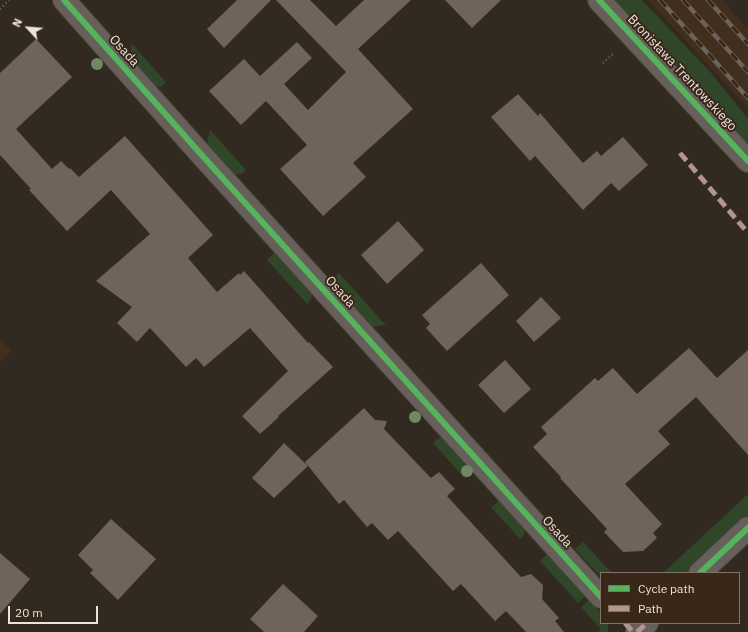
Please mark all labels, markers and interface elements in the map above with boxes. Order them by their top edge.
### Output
north arrow [8,8,48,48]
street label: Bronisława Trentowskiego [624,12,740,134]
text: N [9,16,25,29]
street label: Osada [106,32,142,70]
street label: Osada [322,273,358,311]
street label: Osada [539,513,575,551]
legend [600,572,740,624]
text: Cycle path [638,581,695,596]
scale bar [10,598,100,624]
text: Path [638,601,663,616]
text: 20 m [15,605,43,620]

